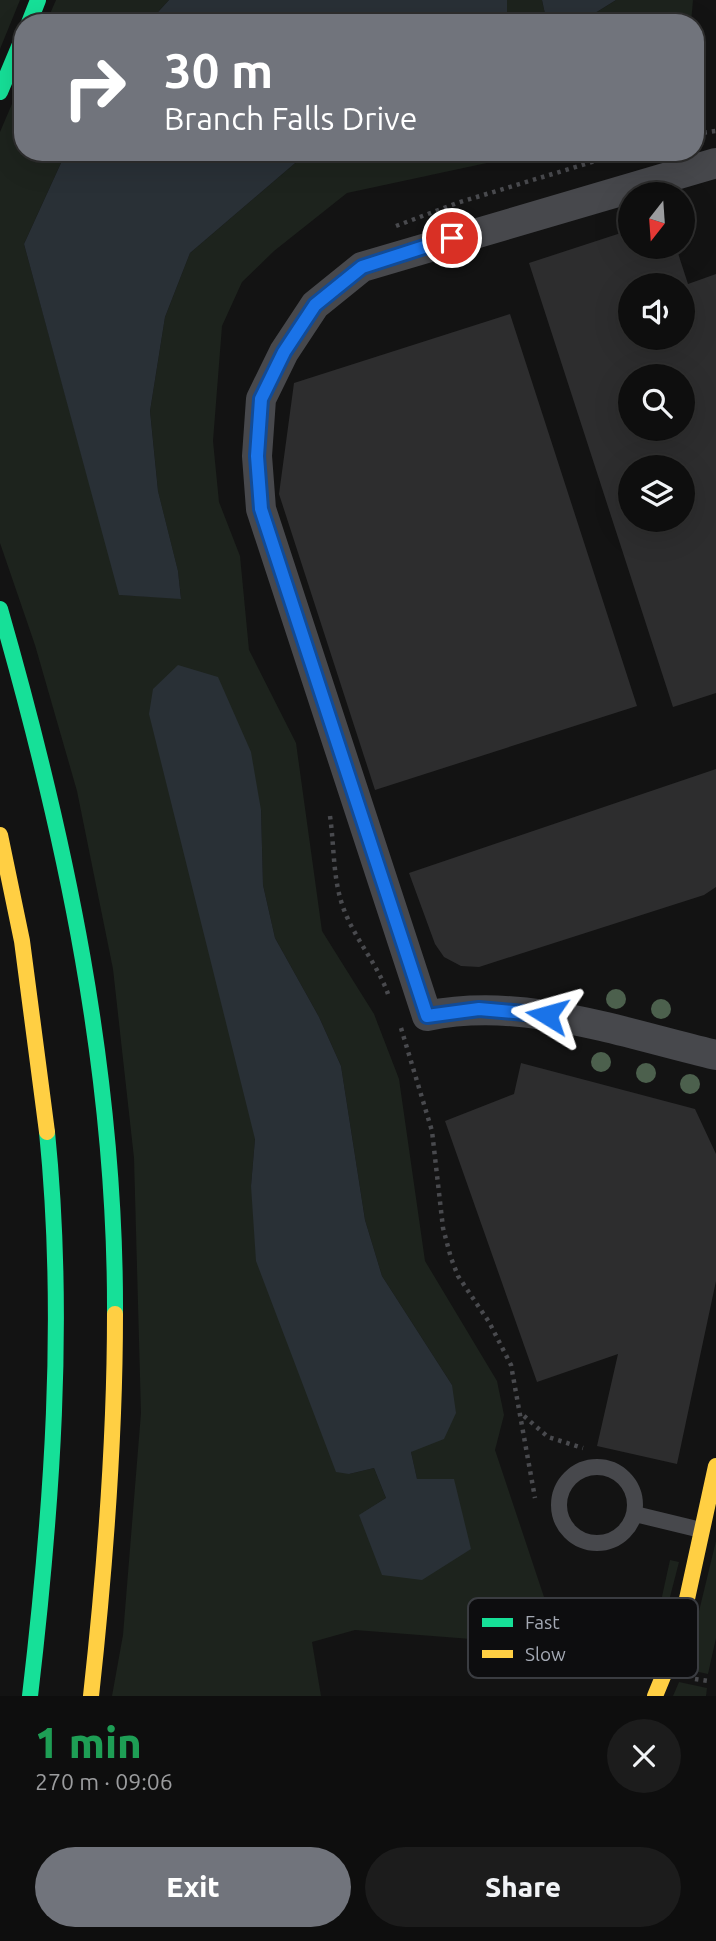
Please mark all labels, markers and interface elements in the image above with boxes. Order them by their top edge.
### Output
icon: right [49,42,140,133]
text: 30 m [164,42,273,97]
text: Branch Falls Drive [164,100,417,136]
north arrow [618,182,695,259]
map controls [618,182,695,532]
pin [422,208,482,268]
icon: arrive [433,219,471,257]
button: sound [618,273,695,350]
button: search [618,364,695,441]
button: layers [618,455,695,532]
position arrow [510,978,584,1052]
legend [468,1598,698,1678]
text: Fast [525,1611,560,1633]
text: Slow [525,1643,566,1665]
text: 1 min [35,1719,142,1766]
button: close [607,1719,681,1793]
text: 270 m · 09:06 [35,1769,173,1794]
button: Exit [35,1847,351,1927]
button: Share [365,1847,681,1927]

